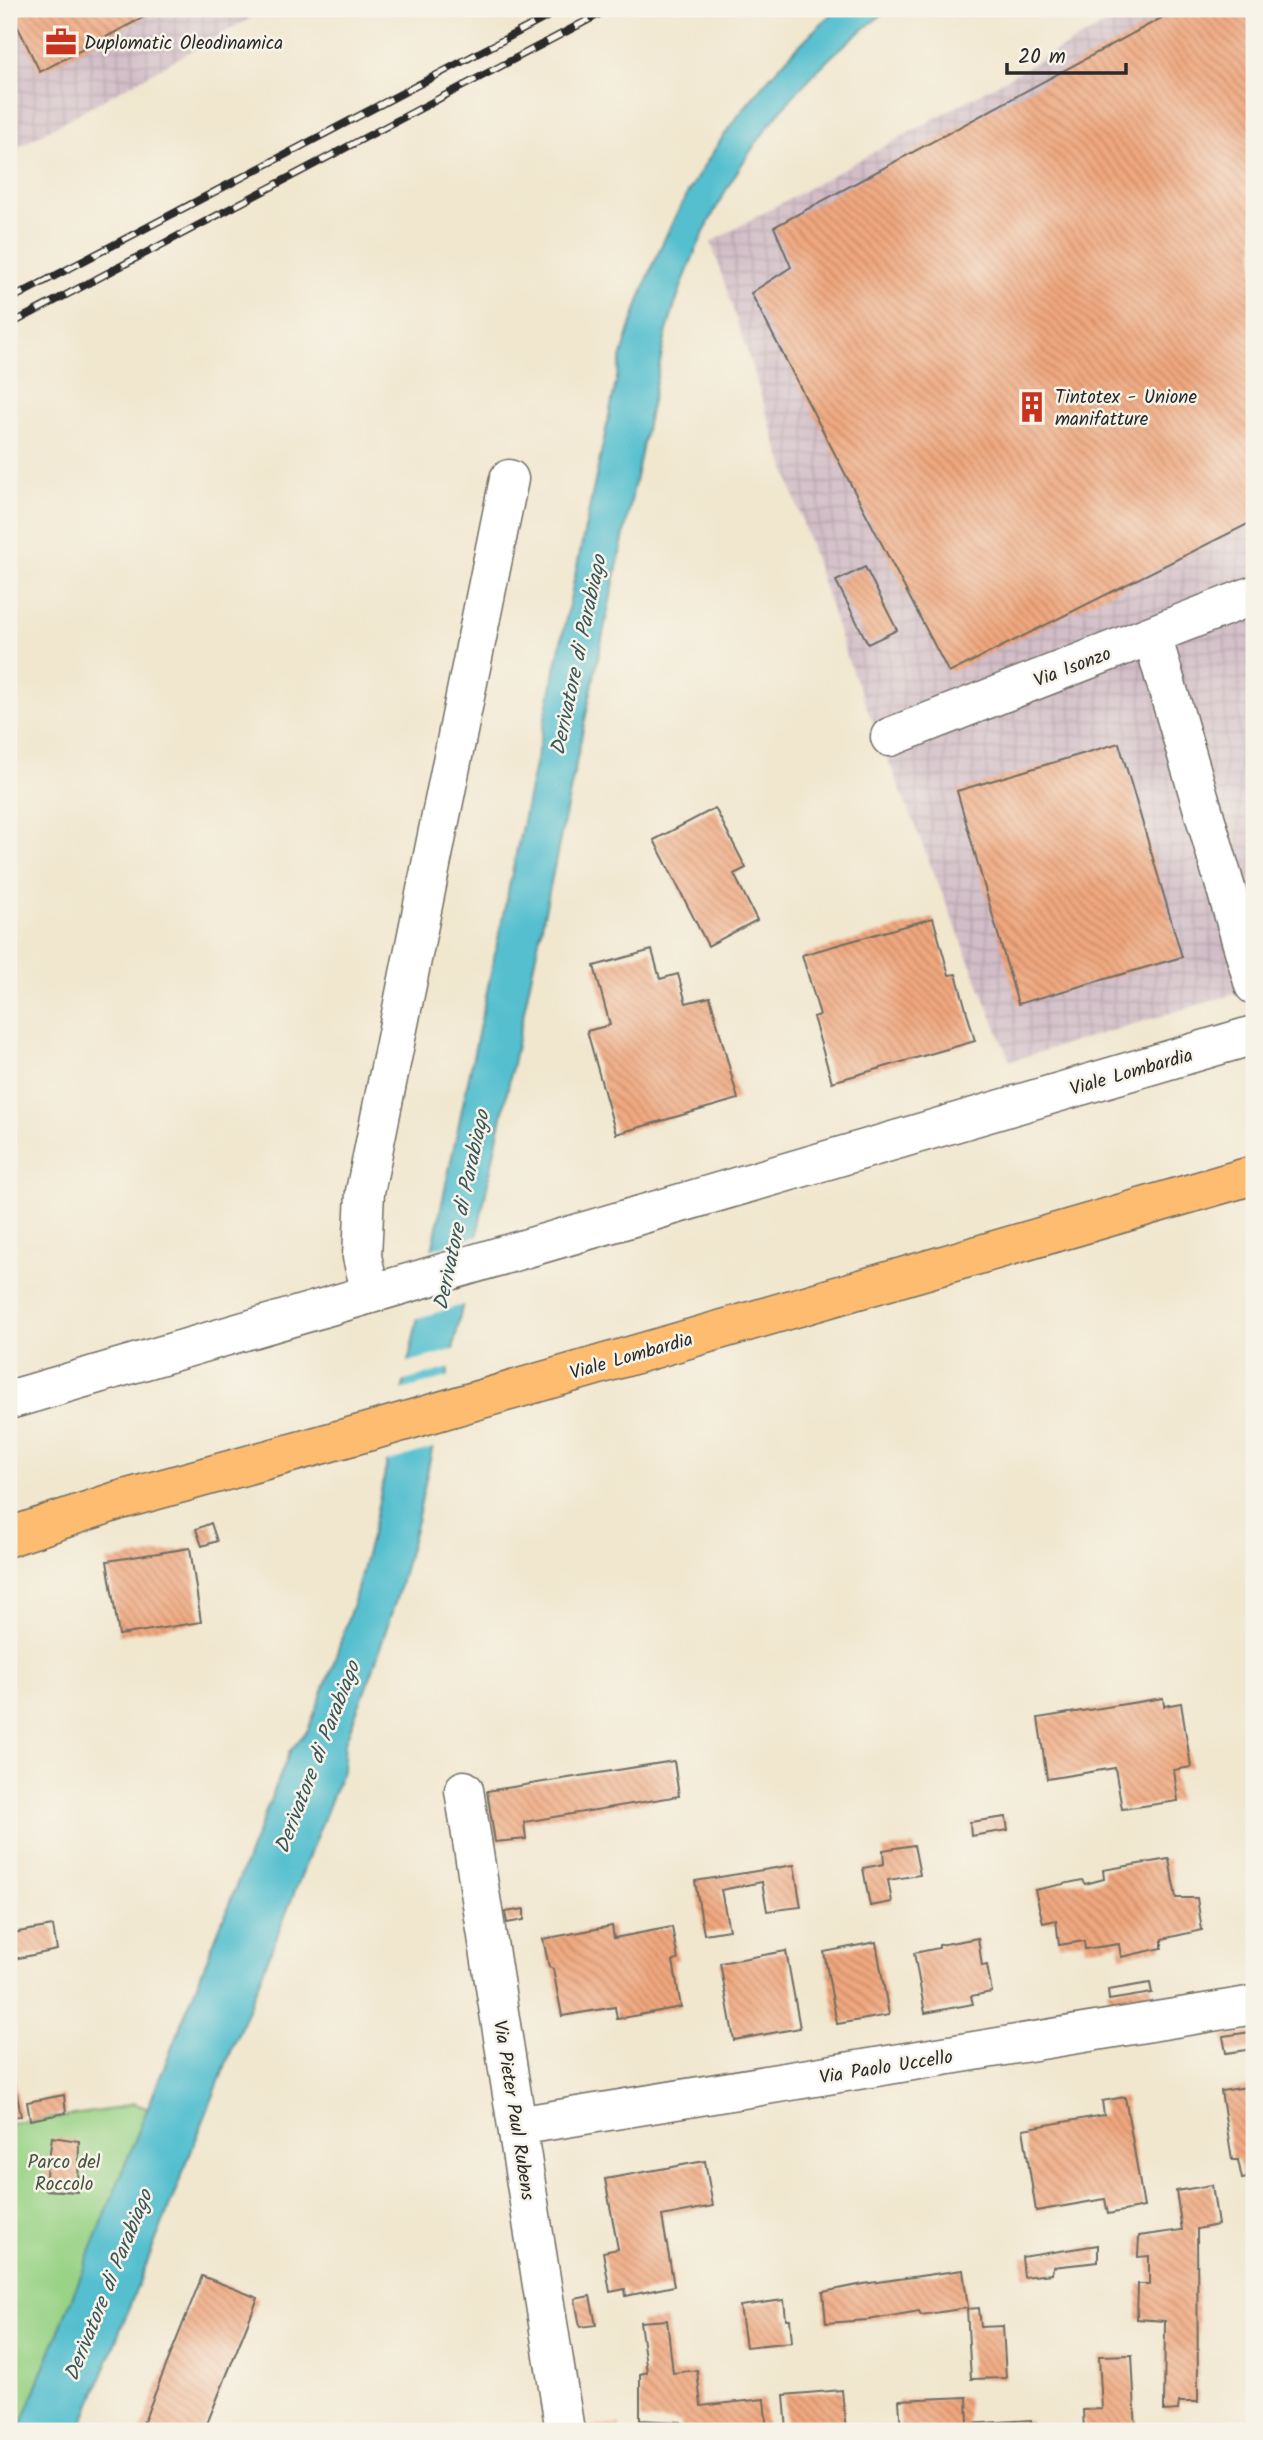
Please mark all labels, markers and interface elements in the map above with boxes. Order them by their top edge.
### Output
office icon: Duplomatic Oleodinamica [44,25,78,59]
place label: Duplomatic Oleodinamica [84,29,283,59]
scale bar [1007,32,1126,76]
text: 20 m [1018,41,1066,74]
place label: Tintotex - Unione manifatture [1055,383,1197,435]
building icon: Tintotex - Unione manifatture [1015,390,1049,424]
water label: Derivatore di Parabiago [542,551,617,758]
street label: Via Isonzo [1030,639,1116,696]
street label: Viale Lombardia [1067,1041,1197,1105]
water label: Derivatore di Parabiago [425,1106,500,1313]
street label: Viale Lombardia [567,1325,697,1389]
water label: Derivatore di Parabiago [267,1655,371,1858]
street label: Via Pieter Paul Rubens [484,2018,542,2203]
street label: Via Paolo Uccello [817,2043,955,2093]
park label: Parco del Roccolo [28,2148,101,2200]
water label: Derivatore di Parabiago [56,2184,163,2386]

